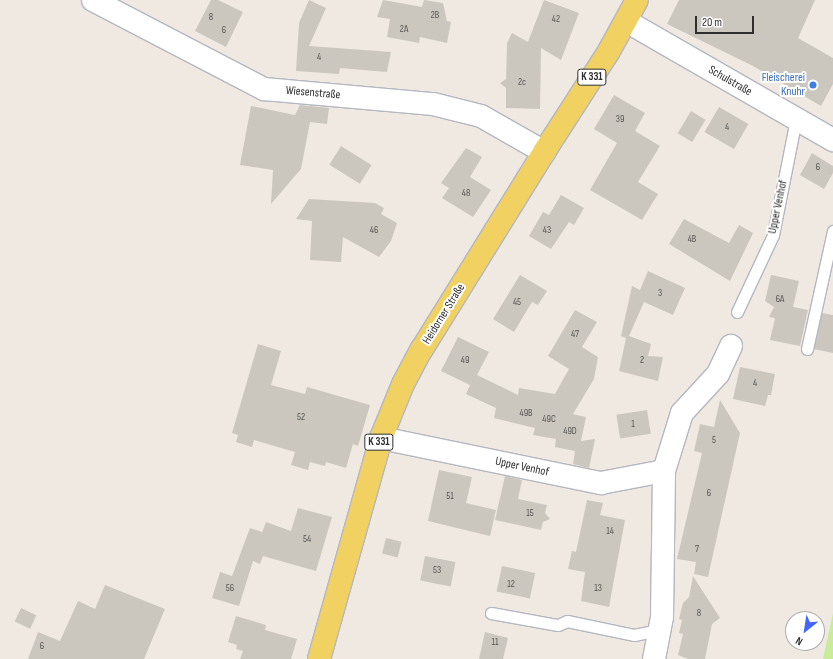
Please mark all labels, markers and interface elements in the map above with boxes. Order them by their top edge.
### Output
scale bar [697,8,756,34]
house number: 2B [431,10,439,22]
house number: 8 [209,12,213,24]
house number: 42 [552,14,560,26]
text: 20 m [702,15,722,30]
house number: 2A [400,24,408,36]
house number: 6 [222,25,226,37]
house number: 4 [317,52,321,64]
street label: Schulstraße [706,63,754,99]
road number: K 331 [577,68,607,86]
place label: Fleischerei Knuhr [762,71,805,99]
house number: 2c [518,77,526,89]
marker: Fleischerei Knuhr [808,80,818,90]
street label: Wiesenstraße [285,83,341,103]
house number: 39 [616,114,624,126]
house number: 4 [725,122,729,134]
house number: 6 [816,162,820,174]
street label: Upper Venhof [765,179,791,235]
house number: 48 [462,188,470,200]
house number: 46 [370,225,378,237]
house number: 43 [543,225,551,237]
house number: 4B [688,234,696,246]
street label: Heidorner Straße [420,281,468,347]
house number: 3 [658,288,662,300]
house number: 6A [776,294,784,306]
house number: 45 [513,297,521,309]
house number: 47 [571,329,579,341]
house number: 49 [461,355,469,367]
house number: 2 [640,355,644,367]
house number: 4 [753,378,757,390]
house number: 49B [519,408,533,420]
house number: 52 [297,412,305,424]
house number: 49C [542,414,556,426]
house number: 1 [631,419,635,431]
house number: 49D [563,426,577,438]
road number: K 331 [364,433,394,451]
house number: 5 [712,435,716,447]
street label: Upper Venhof [494,454,550,480]
house number: 6 [707,488,711,500]
house number: 51 [446,491,454,503]
house number: 15 [526,508,534,520]
house number: 14 [606,526,614,538]
house number: 54 [303,534,311,546]
house number: 7 [695,544,699,556]
house number: 53 [433,565,441,577]
house number: 12 [507,579,515,591]
house number: 56 [226,583,234,595]
house number: 13 [594,583,602,595]
house number: 8 [697,608,701,620]
north arrow [785,611,825,651]
text: N [793,634,805,648]
house number: 11 [492,637,498,649]
house number: 6 [40,641,44,653]

